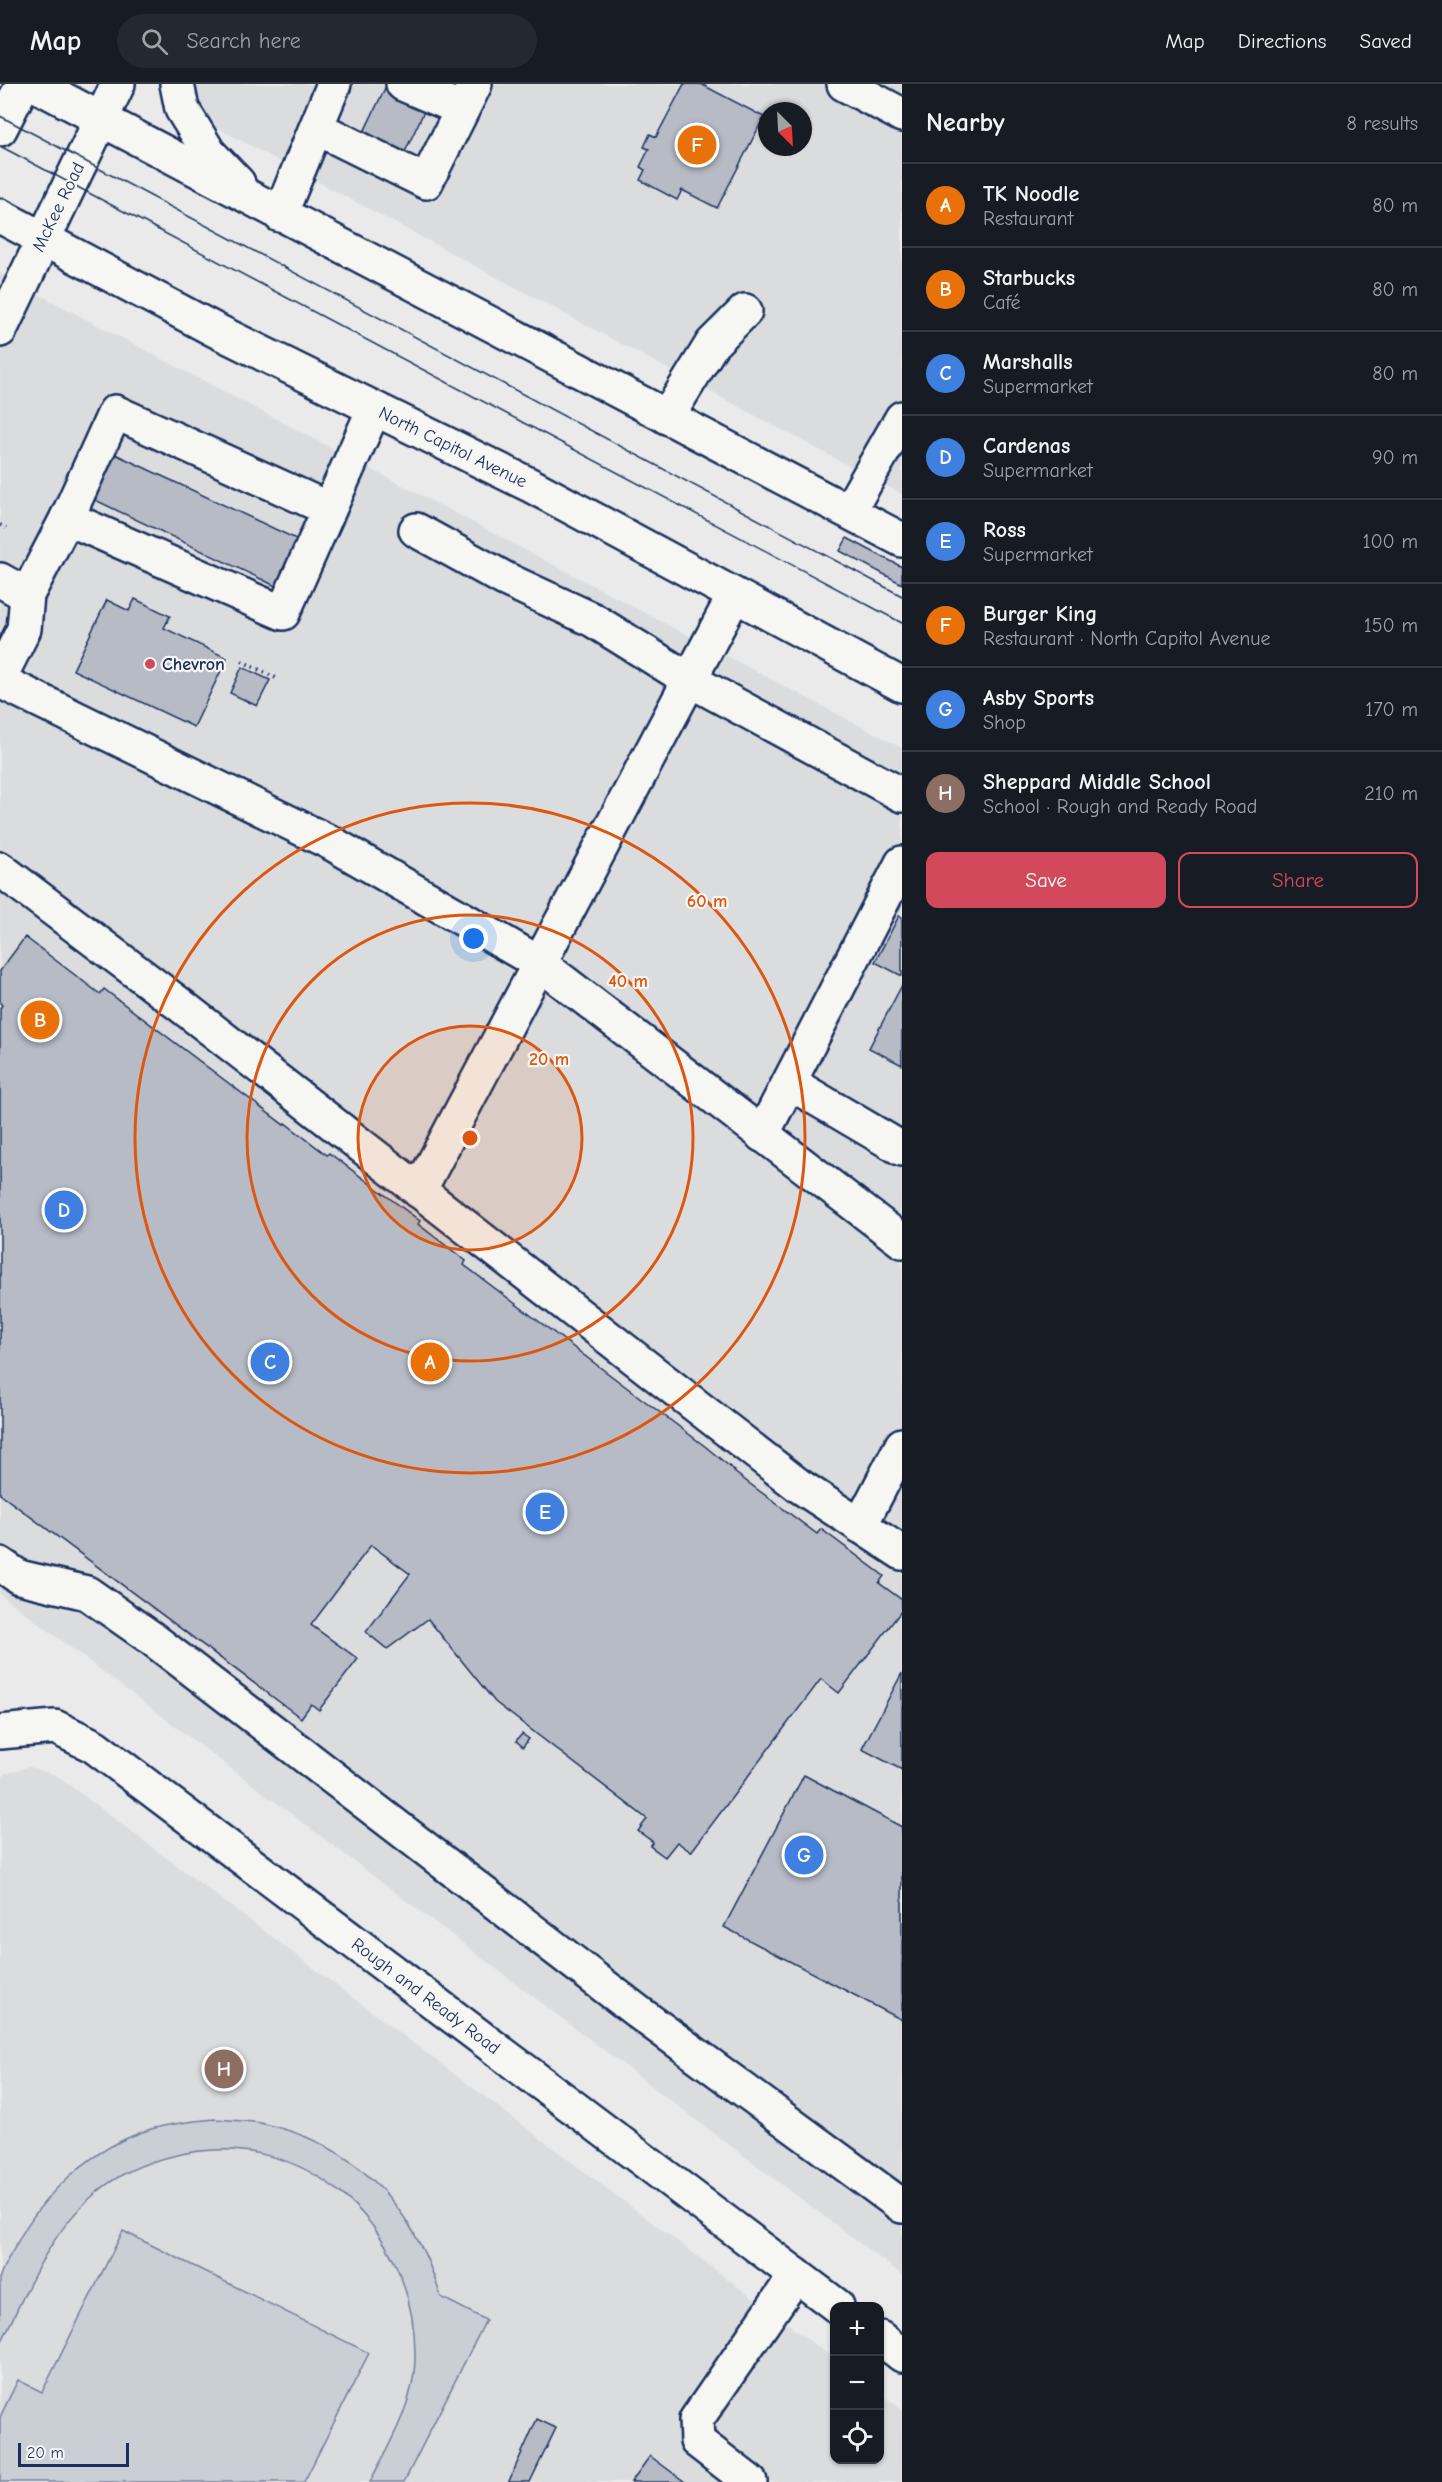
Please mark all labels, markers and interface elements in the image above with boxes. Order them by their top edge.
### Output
search box [117,14,537,68]
text: Map [30,25,81,57]
icon: search [138,25,171,58]
text: Search here [186,28,301,54]
text: Map [1165,29,1205,53]
text: Directions [1238,29,1327,53]
text: Saved [1360,29,1412,53]
north arrow [758,102,812,156]
text: Nearby [926,108,1005,138]
text: 8 results [1346,112,1418,135]
pin: F [678,122,716,168]
street label: McKee Road [28,159,89,255]
text: TK Noodle [983,181,1079,207]
text: A [940,194,951,217]
text: 80 m [1372,194,1418,217]
text: Restaurant [983,207,1073,230]
text: Starbucks [983,265,1075,291]
text: B [939,278,952,301]
text: 80 m [1372,278,1418,301]
text: Café [983,291,1021,314]
text: Marshalls [983,349,1073,375]
text: C [939,362,952,385]
text: 80 m [1372,362,1418,385]
text: Supermarket [983,375,1093,398]
street label: North Capitol Avenue [375,402,530,492]
text: Cardenas [983,433,1070,459]
text: D [939,446,952,469]
text: 90 m [1372,446,1418,469]
text: Supermarket [983,459,1093,482]
text: Ross [983,517,1026,543]
text: E [940,530,951,553]
text: 100 m [1363,530,1418,553]
text: Supermarket [983,543,1093,566]
text: Burger King [983,601,1097,627]
text: F [940,614,951,637]
text: 150 m [1364,614,1418,637]
text: Restaurant · North Capitol Avenue [983,627,1270,650]
place label: Chevron [162,654,225,675]
marker: Chevron [143,657,157,671]
text: Asby Sports [983,685,1094,711]
text: G [938,698,953,721]
text: 170 m [1365,698,1418,721]
text: Shop [983,711,1026,734]
text: Sheppard Middle School [983,769,1211,795]
text: H [938,782,953,805]
text: 210 m [1364,782,1418,805]
text: School · Rough and Ready Road [983,795,1257,818]
button: Save [926,852,1166,908]
button: Share [1178,852,1418,908]
text: 60 m [687,891,727,912]
your location [459,924,488,953]
text: 40 m [608,971,648,992]
pin: B [20,998,60,1042]
text: 20 m [529,1049,569,1070]
centre of rings [460,1128,480,1148]
pin: D [44,1188,84,1232]
pin: C [250,1340,290,1384]
pin: A [410,1340,450,1384]
pin: E [526,1490,564,1534]
pin: G [784,1832,824,1878]
street label: Rough and Ready Road [347,1934,504,2059]
pin: H [204,2046,244,2092]
map controls [830,2302,884,2464]
button: + [830,2302,884,2356]
button: − [830,2356,884,2410]
button: locate [830,2410,884,2464]
scale bar [18,2440,129,2468]
text: 20 m [27,2444,64,2462]

